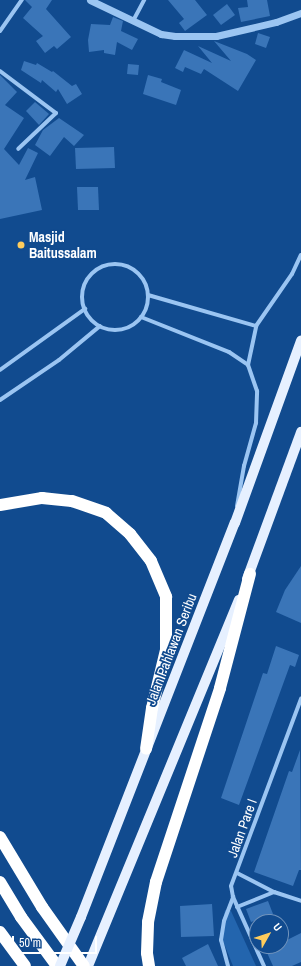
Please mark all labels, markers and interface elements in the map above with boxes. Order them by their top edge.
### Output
place label: Masjid Baitussalam [29,229,97,262]
marker: Masjid Baitussalam [16,240,26,250]
street label: Jalan Pahlawan Seribu [142,591,200,707]
street label: Jalan Pare I [224,796,260,860]
north arrow [249,914,289,954]
text: U [270,920,285,934]
scale bar [14,928,99,954]
text: 50 m [19,935,41,951]

